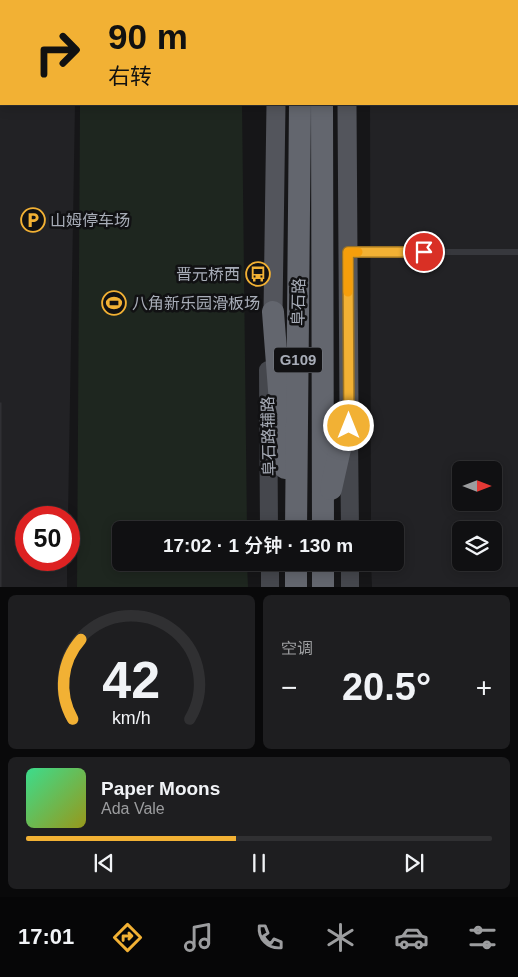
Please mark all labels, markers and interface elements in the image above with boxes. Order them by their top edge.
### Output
text: 90 m [108,17,188,56]
icon: right [25,20,90,85]
text: 右转 [108,64,152,89]
parking icon: 山姆停车场 [20,207,46,233]
place label: 山姆停车场 [50,212,130,229]
pin [403,231,445,273]
icon: arrive [410,238,438,266]
bus stop icon: 晋元桥西 [245,261,271,287]
place label: 晋元桥西 [176,266,240,283]
street label: 阜石路 [290,278,307,326]
sports icon: 八角新乐园滑板场 [101,290,127,316]
place label: 八角新乐园滑板场 [132,294,260,312]
road number: G109 [274,348,322,372]
street label: 阜石路辅路 [259,396,278,476]
position arrow [322,399,374,451]
north arrow [452,461,502,511]
map controls [452,461,502,571]
speed limit sign: 50 [15,506,80,571]
button: layers [452,521,502,571]
text: 17:02 · 1 分钟 · 130 m [163,535,353,556]
text: 空调 [281,640,313,657]
text: 42 [103,651,160,709]
text: 20.5° [342,666,431,708]
text: − [281,672,297,703]
text: + [476,672,492,703]
text: km/h [112,708,151,728]
text: Paper Moons [101,778,220,799]
text: Ada Vale [101,800,165,817]
icon: previous [90,849,118,877]
icon: pause [245,849,273,877]
icon: next [400,849,428,877]
icon: directions [110,920,145,955]
icon: music [181,920,216,955]
icon: phone [252,920,287,955]
icon: climate [323,920,358,955]
icon: car [394,920,429,955]
icon: filters [465,920,500,955]
text: 17:01 [18,924,74,949]

